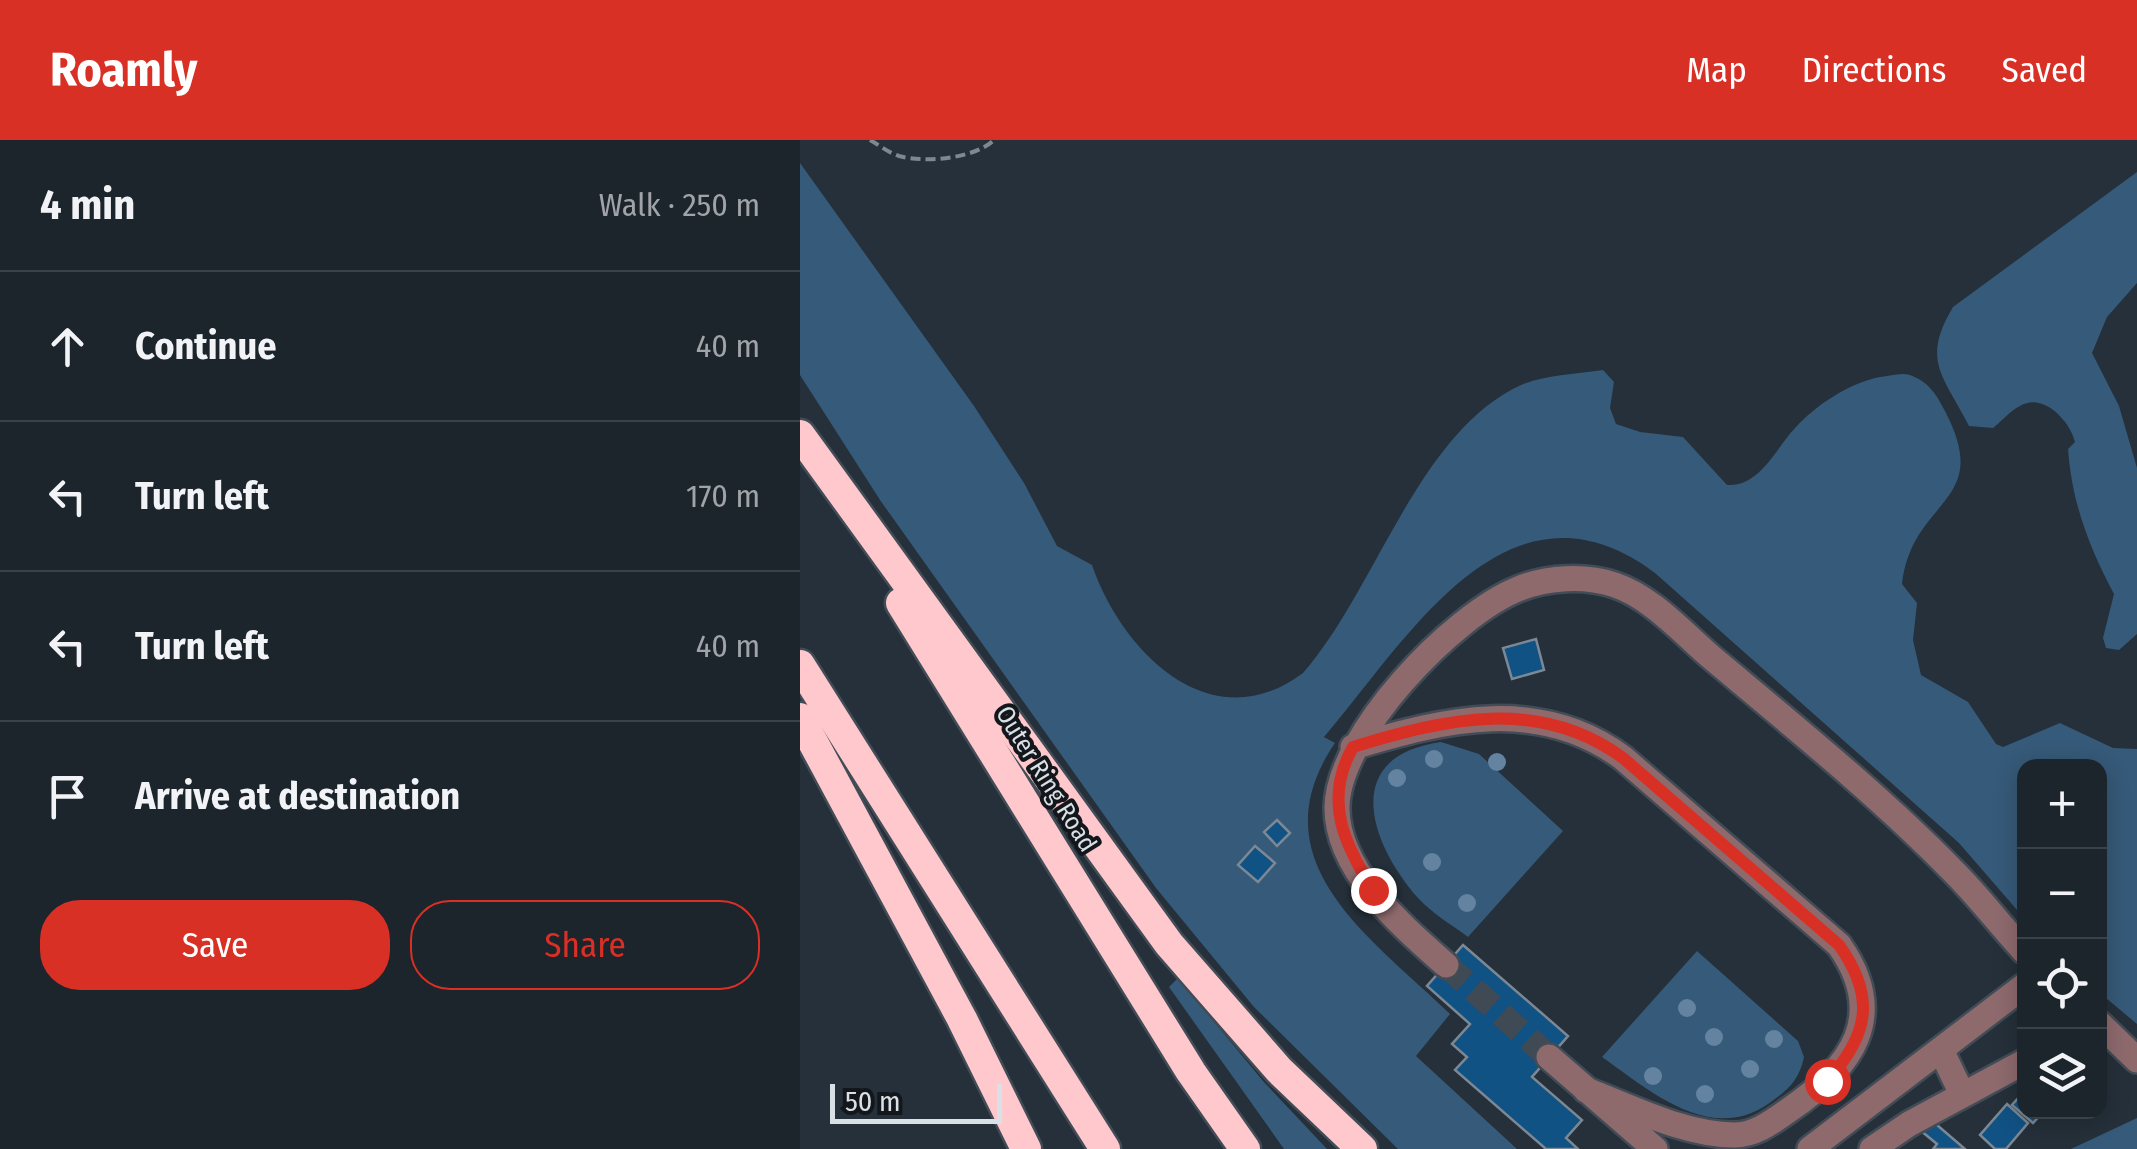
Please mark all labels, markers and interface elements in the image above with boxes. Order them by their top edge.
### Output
text: Roamly [50,41,197,99]
text: Map [1686,49,1747,91]
text: Directions [1802,49,1947,91]
text: Saved [2002,49,2087,91]
text: 4 min [40,180,135,230]
text: Walk · 250 m [599,186,760,224]
icon: ahead [40,319,95,374]
text: Continue [135,323,276,369]
text: 40 m [696,327,760,365]
icon: left [40,469,95,524]
text: Turn left [135,473,269,519]
text: 170 m [686,477,760,515]
icon: left [40,619,95,674]
text: Turn left [135,623,269,669]
text: 40 m [696,627,760,665]
street label: Outer Ring Road [989,701,1103,857]
map controls [2017,759,2107,1119]
button: + [2017,759,2107,849]
icon: arrive [40,769,95,824]
text: Arrive at destination [135,773,460,819]
button: − [2017,849,2107,939]
route end [1351,868,1397,914]
button: Save [40,900,390,990]
button: Share [410,900,760,990]
button: locate [2017,939,2107,1029]
button: layers [2017,1029,2107,1119]
route start [1805,1059,1851,1105]
scale bar [830,1079,1002,1124]
text: 50 m [845,1085,901,1118]

